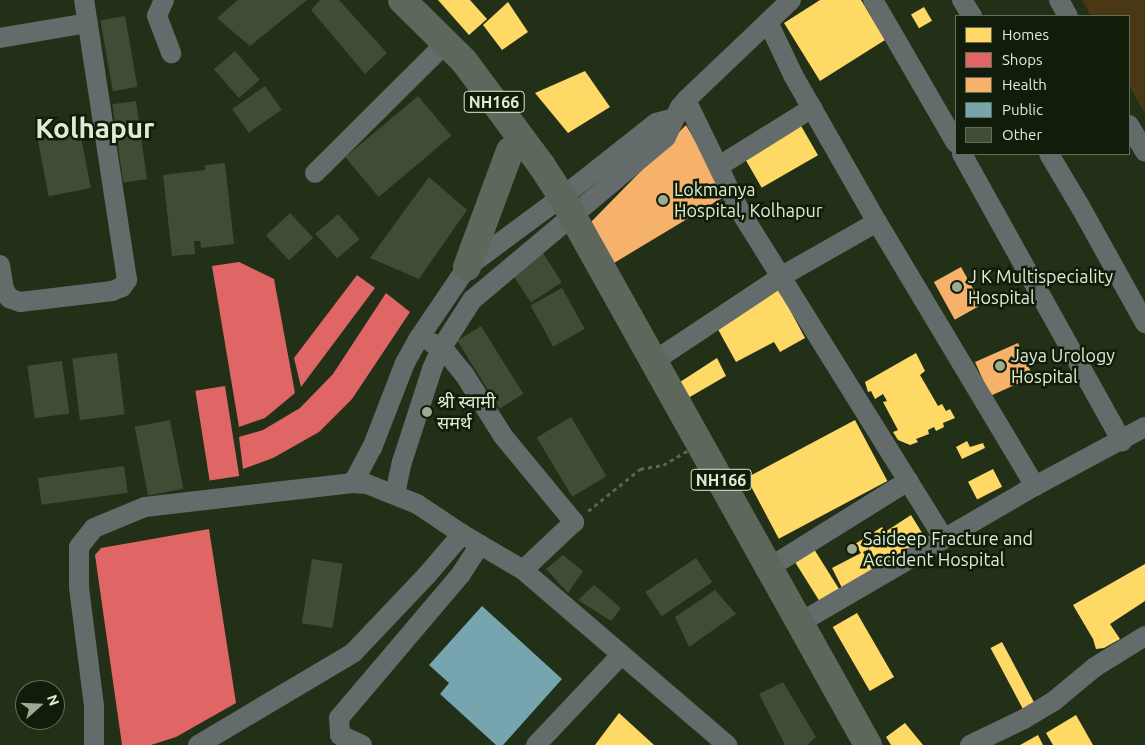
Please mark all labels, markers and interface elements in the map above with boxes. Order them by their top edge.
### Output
legend [955,15,1130,155]
text: Homes [1002,26,1049,43]
text: Shops [1002,51,1043,68]
text: Health [1002,76,1047,93]
road number: NH166 [463,88,525,115]
text: Public [1002,101,1043,118]
district label: Kolhapur [35,111,155,145]
text: Other [1002,126,1042,143]
place label: Lokmanya Hospital, Kolhapur [674,179,823,222]
marker: Lokmanya Hospital, Kolhapur [656,193,670,207]
place label: J K Multispeciality Hospital [968,266,1113,308]
marker: J K Multispeciality Hospital [950,280,964,294]
place label: Jaya Urology Hospital [1011,345,1115,388]
marker: Jaya Urology Hospital [993,359,1007,373]
place label: श्री स्वामी समर्थ [437,391,496,434]
marker: श्री स्वामी समर्थ [421,406,433,418]
road number: NH166 [690,466,752,494]
place label: Saideep Fracture and Accident Hospital [863,528,1033,570]
marker: Saideep Fracture and Accident Hospital [845,542,859,556]
north arrow [15,680,65,730]
text: N [44,693,62,708]

